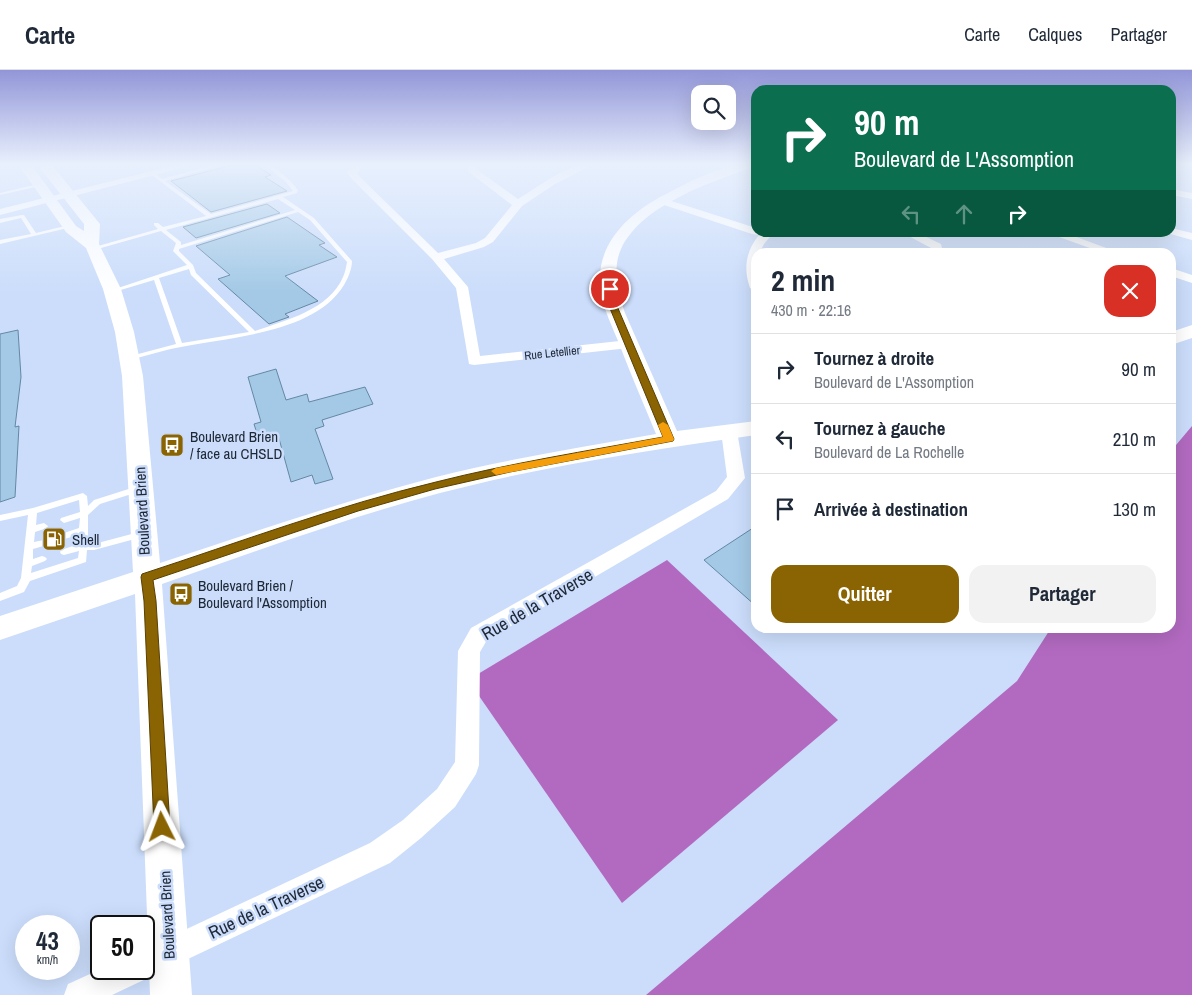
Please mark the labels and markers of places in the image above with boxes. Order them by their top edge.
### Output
pin [589,268,631,310]
place label: Boulevard Brien / face au CHSLD [190,426,282,464]
bus stop icon: Boulevard Brien / face au CHSLD [159,432,185,458]
fuel station icon: Shell [41,526,67,552]
place label: Shell [72,529,99,550]
place label: Boulevard Brien / Boulevard l'Assomption [198,575,327,613]
bus stop icon: Boulevard Brien / Boulevard l'Assomption [168,581,194,607]

